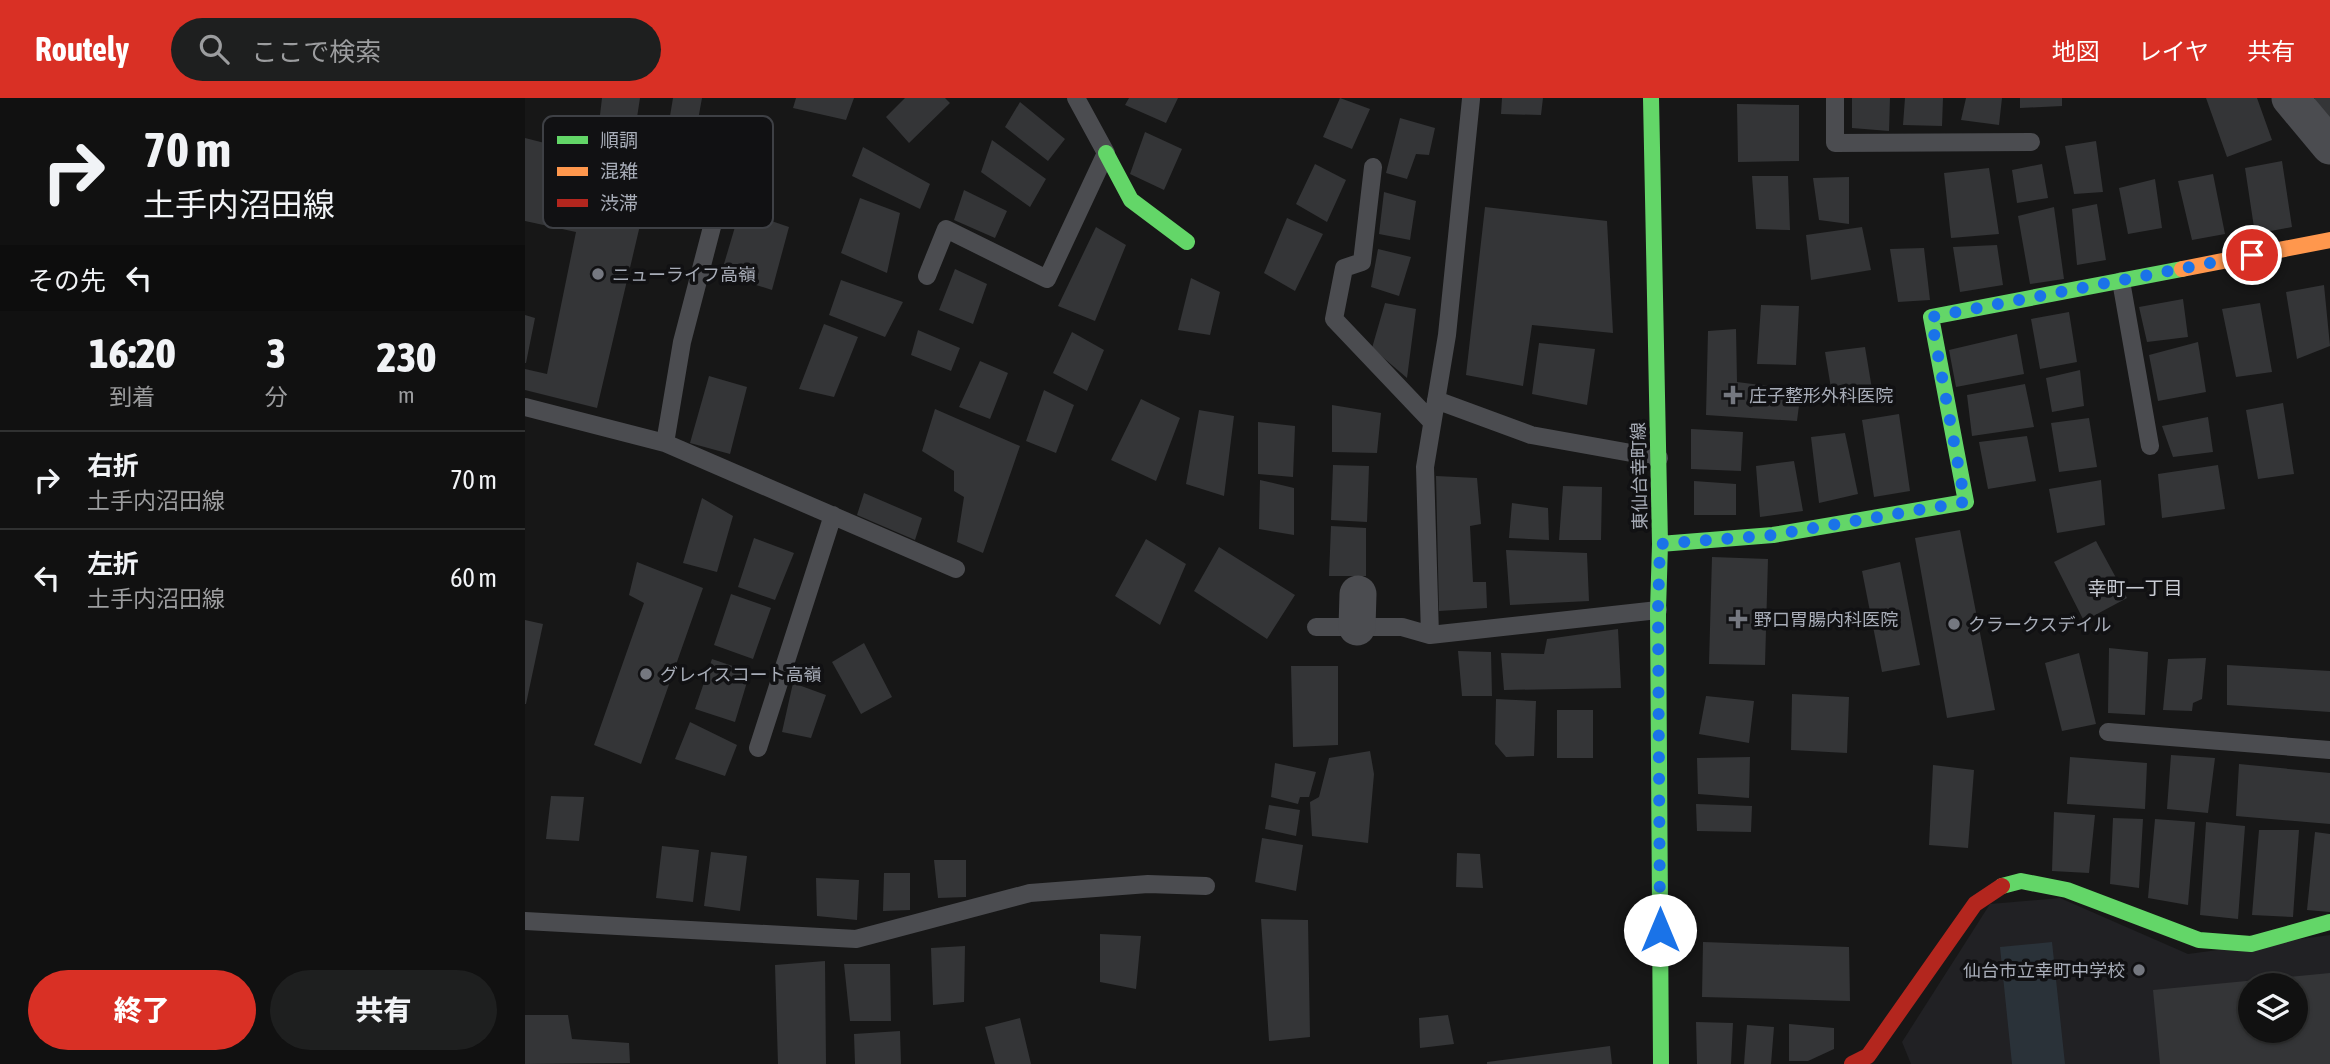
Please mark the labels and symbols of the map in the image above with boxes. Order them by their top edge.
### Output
legend [543,116,773,228]
text: 順調 [600,129,638,151]
text: 混雑 [600,160,638,182]
text: 渋滞 [600,192,638,214]
pin [2222,225,2282,285]
place label: ニューライフ高嶺 [612,264,756,285]
marker: ニューライフ高嶺 [590,266,606,282]
marker: 庄子整形外科医院 [1723,385,1743,405]
place label: 庄子整形外科医院 [1749,385,1893,406]
street label: 東仙台幸町線 [1628,422,1650,530]
district label: 幸町一丁目 [2087,577,2183,599]
marker: 野口胃腸内科医院 [1728,609,1748,629]
place label: 野口胃腸内科医院 [1754,609,1898,630]
place label: クラークスデイル [1968,614,2111,635]
marker: クラークスデイル [1946,616,1962,632]
place label: グレイスコート高嶺 [660,664,821,685]
marker: グレイスコート高嶺 [638,666,654,682]
position arrow [1623,893,1697,967]
place label: 仙台市立幸町中学校 [1963,960,2125,981]
marker: 仙台市立幸町中学校 [2131,962,2147,978]

